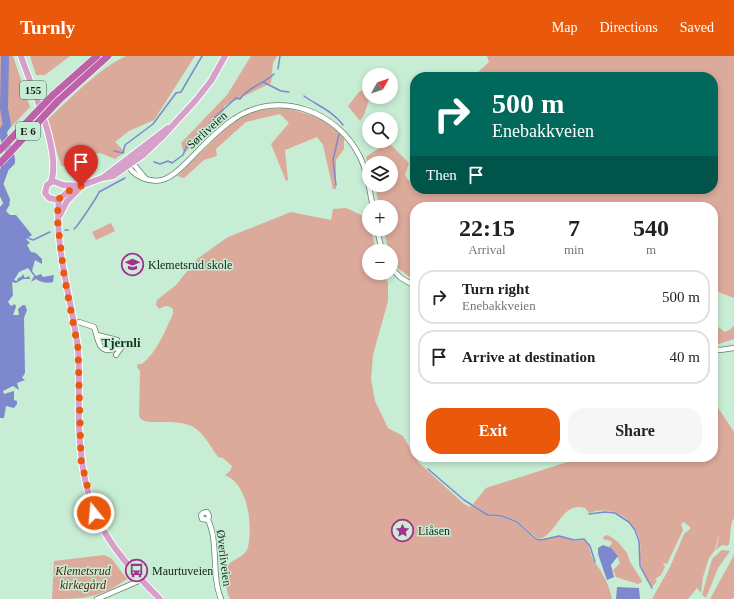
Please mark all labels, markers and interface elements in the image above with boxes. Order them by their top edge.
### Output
text: Turnly [20,17,75,38]
text: Map [552,20,577,35]
text: Directions [599,20,658,35]
text: Saved [680,20,714,35]
north arrow [362,68,398,104]
map controls [362,68,398,280]
road number: 155 [20,81,46,99]
icon: right [426,88,478,140]
text: 500 m [492,88,564,119]
street label: Sørliveien [184,108,230,152]
button: search [362,112,398,148]
text: Enebakkveien [492,121,594,141]
road number: E 6 [16,122,40,140]
pin [64,145,98,186]
icon: arrive [70,151,92,173]
button: layers [362,156,398,192]
icon: arrive [465,164,487,186]
text: Then [426,167,457,183]
button: + [362,200,398,236]
text: 22:15 [459,215,515,241]
text: 7 [568,215,580,241]
text: 540 [633,215,669,241]
text: Arrival [468,242,506,257]
text: min [564,242,584,257]
text: m [646,242,656,257]
button: − [362,244,398,280]
school or university icon: Klemetsrud skole [120,252,146,278]
place label: Klemetsrud skole [148,258,232,272]
text: Turn right [462,281,529,297]
icon: right [428,286,450,308]
text: 500 m [662,289,700,305]
text: Enebakkveien [462,298,536,313]
district label: Tjernli [102,335,141,350]
icon: arrive [428,346,450,368]
text: Arrive at destination [462,349,595,365]
text: 40 m [670,349,700,365]
button: Exit [426,408,560,454]
button: Share [568,408,702,454]
position arrow [73,492,115,534]
place icon: Liåsen [389,518,415,544]
place label: Liåsen [418,524,450,538]
street label: Øverliveien [214,529,234,587]
bus stop icon: Maurtuveien [124,558,150,584]
park label: Klemetsrud kirkegård [54,564,112,592]
place label: Maurtuveien [152,564,213,578]

